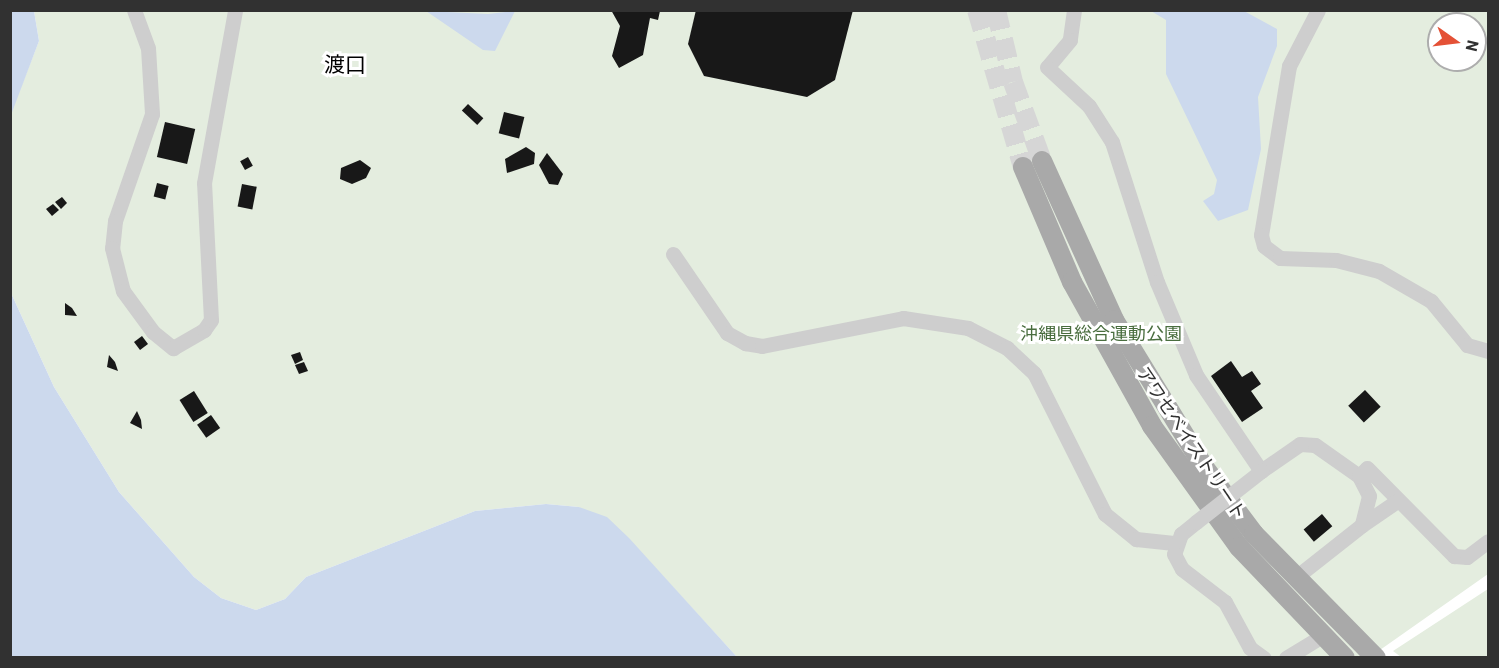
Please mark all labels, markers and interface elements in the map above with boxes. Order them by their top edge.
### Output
north arrow [1427,12,1487,72]
text: N [1463,39,1484,53]
district label: 渡口 [324,51,366,77]
park label: 沖縄県総合運動公園 [1020,322,1182,344]
street label: アワセベイストリート [1133,362,1251,524]

